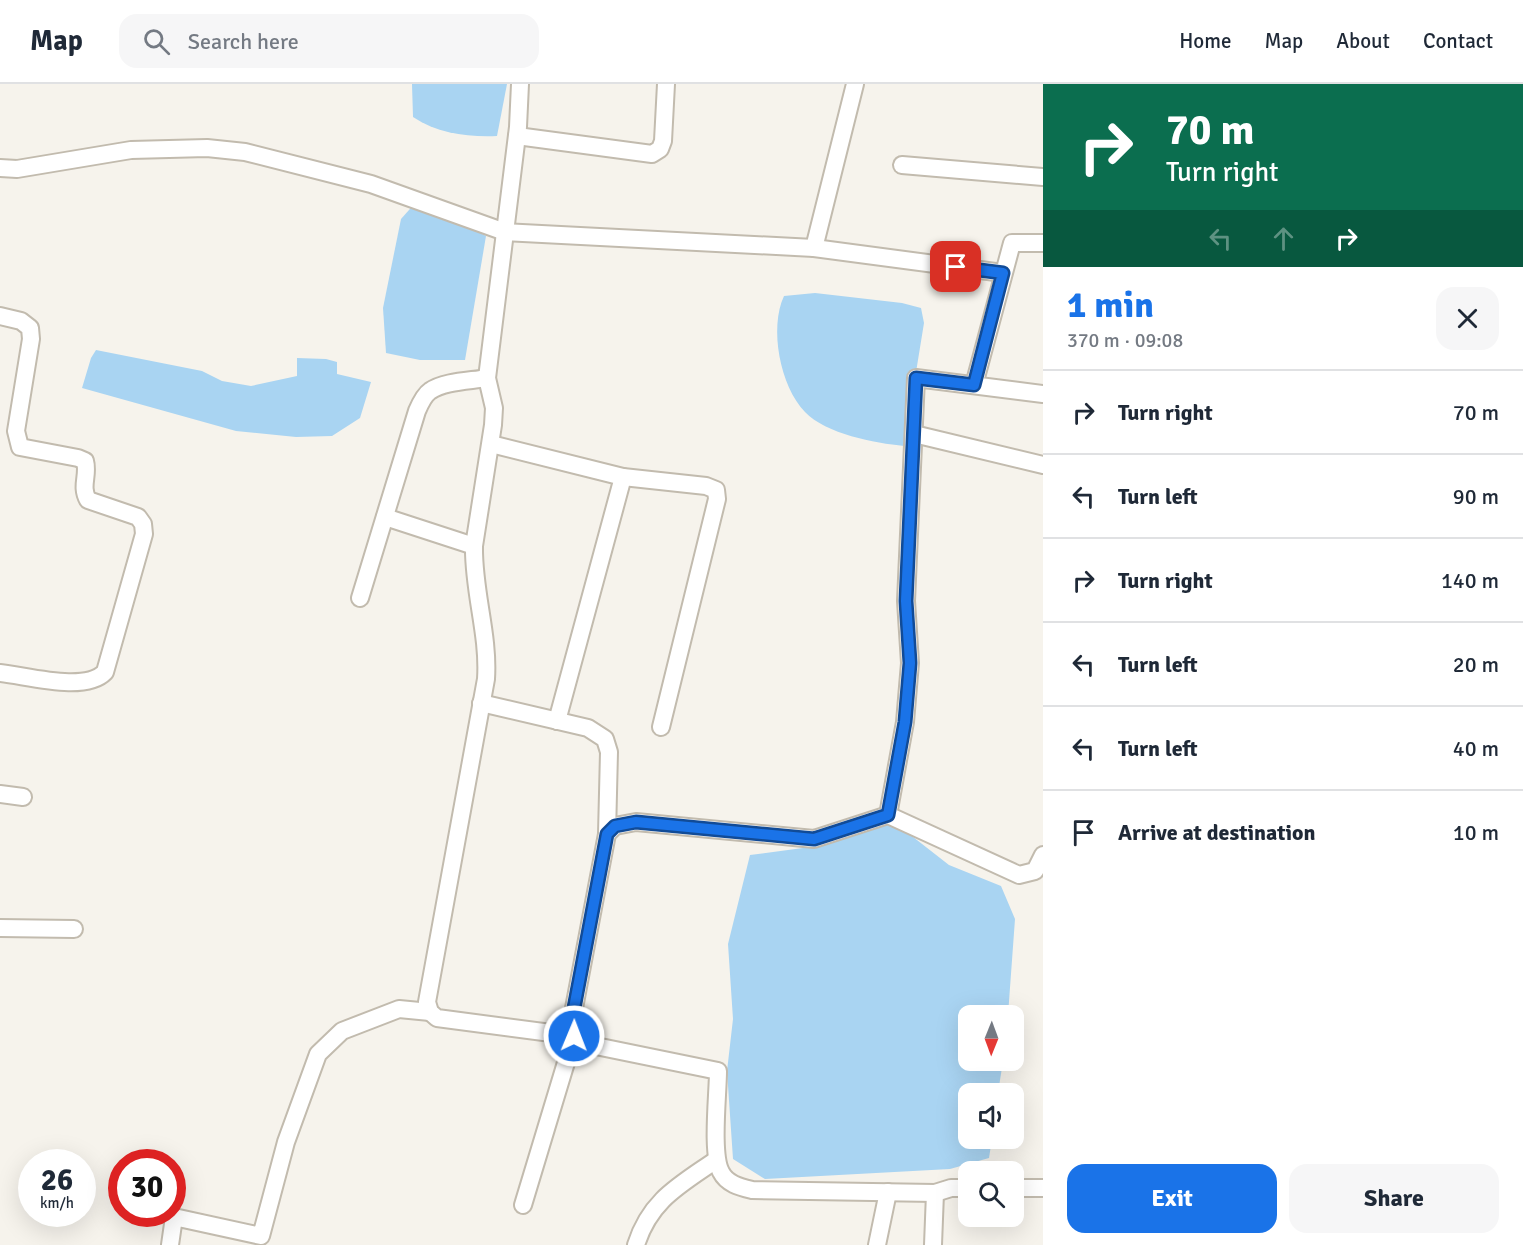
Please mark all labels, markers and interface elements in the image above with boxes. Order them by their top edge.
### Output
search box [119,14,539,68]
text: Map [30,24,83,58]
icon: search [140,25,173,58]
text: Search here [188,28,299,55]
text: Home [1179,28,1232,54]
text: Map [1265,28,1303,54]
text: About [1336,28,1390,54]
text: Contact [1423,28,1493,54]
text: 70 m [1166,105,1255,156]
icon: right [1067,108,1145,186]
text: Turn right [1166,156,1279,189]
icon: left [1204,222,1237,255]
icon: ahead [1267,222,1300,255]
icon: right [1330,222,1363,255]
pin [930,241,981,292]
icon: arrive [939,250,972,283]
text: 1 min [1067,283,1154,328]
button: close [1436,287,1499,350]
text: 370 m · 09:08 [1067,328,1183,353]
icon: right [1067,396,1100,429]
text: Turn right [1118,399,1213,426]
text: 70 m [1453,399,1499,426]
icon: left [1067,480,1100,513]
text: Turn left [1118,483,1198,510]
text: 90 m [1453,483,1499,510]
icon: right [1067,564,1100,597]
text: Turn right [1118,567,1213,594]
text: 140 m [1441,567,1499,594]
icon: left [1067,648,1100,681]
text: Turn left [1118,651,1198,678]
text: 20 m [1453,651,1499,678]
icon: left [1067,732,1100,765]
text: Turn left [1118,735,1198,762]
text: 40 m [1453,735,1499,762]
icon: arrive [1067,816,1100,849]
text: Arrive at destination [1118,819,1315,846]
text: 10 m [1453,819,1499,846]
position arrow [542,1004,606,1068]
north arrow [958,1005,1024,1071]
map controls [958,1005,1024,1227]
button: sound [958,1083,1024,1149]
speed limit sign: 30 [108,1149,186,1227]
button: search [958,1161,1024,1227]
text: 26 [41,1162,73,1199]
button: Exit [1067,1164,1277,1233]
button: Share [1289,1164,1499,1233]
text: km/h [40,1194,74,1212]

